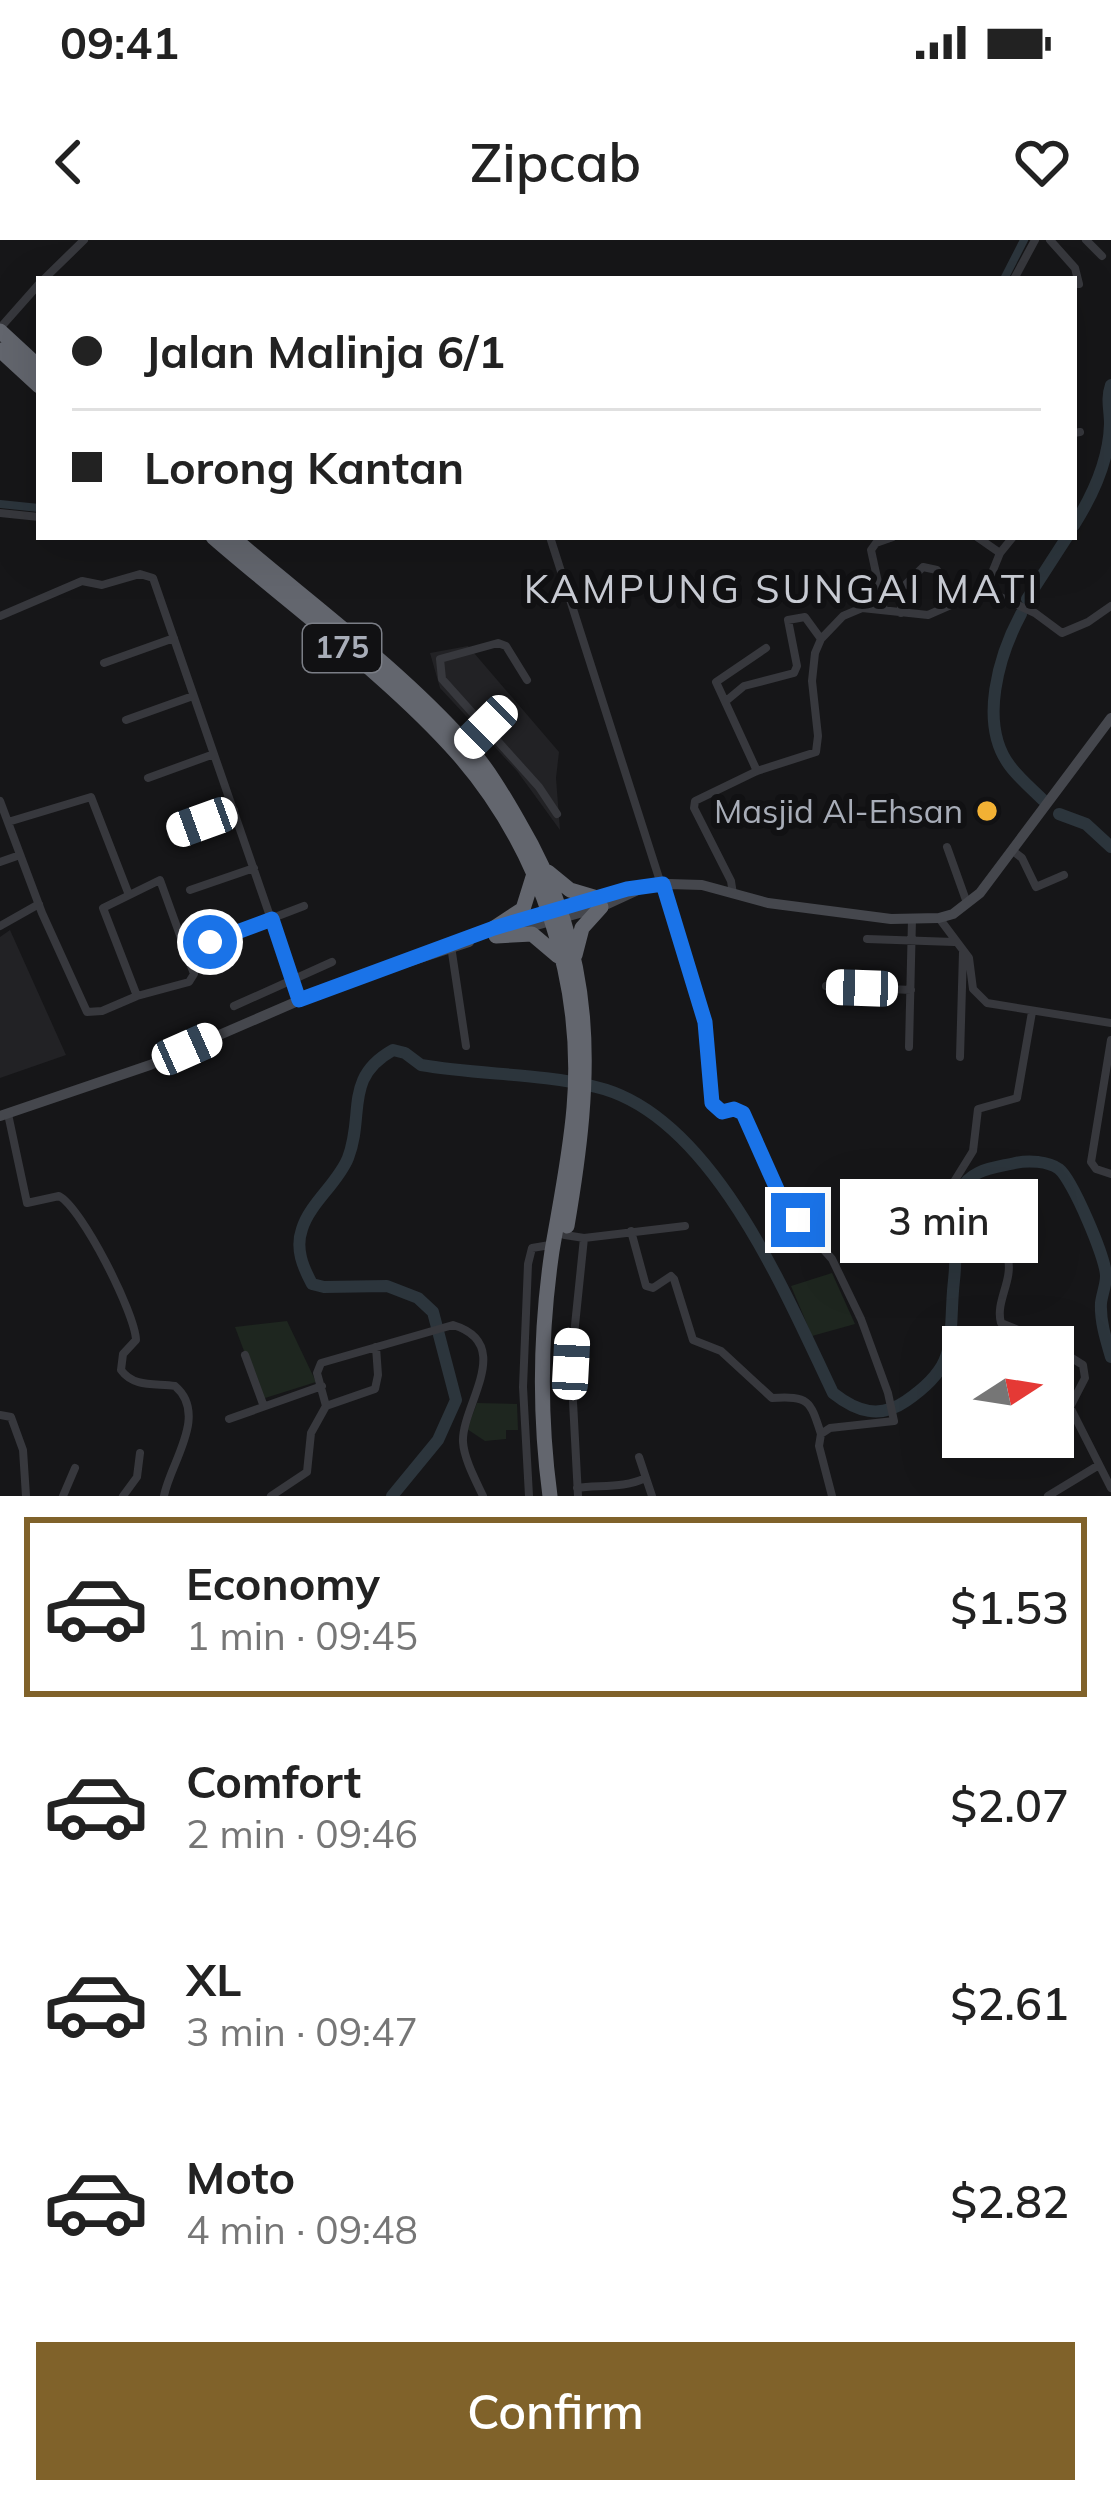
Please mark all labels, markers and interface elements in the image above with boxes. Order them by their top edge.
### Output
text: 09:41 [60,14,179,70]
text: Zipcab [470,128,641,196]
icon: back [36,129,102,195]
icon: heart [1009,129,1075,195]
text: Jalan Malinja 6/1 [144,323,505,379]
text: Lorong Kantan [144,439,464,495]
district label: KAMPUNG SUNGAI MATI [524,564,1040,613]
road number: 175 [303,624,381,672]
car [448,689,524,765]
place label: Masjid Al-Ehsan [714,790,963,831]
car [162,793,242,851]
marker: Masjid Al-Ehsan [974,798,1000,824]
route start [183,915,237,969]
car [825,969,899,1007]
car [147,1018,227,1080]
callout: 3 min [840,1178,1038,1262]
route end [771,1193,825,1247]
text: 3 min [888,1196,990,1245]
north arrow [942,1326,1074,1458]
map controls [942,1326,1074,1458]
car [551,1327,591,1401]
icon: car [42,1553,150,1661]
text: Economy [186,1555,380,1611]
text: $1.53 [950,1579,1069,1635]
text: 1 min · 09:45 [186,1611,418,1660]
icon: car [42,1751,150,1859]
text: Comfort [186,1753,361,1809]
text: $2.07 [950,1777,1069,1833]
text: 2 min · 09:46 [186,1809,418,1858]
icon: car [42,1949,150,2057]
text: XL [186,1951,241,2007]
text: $2.61 [950,1975,1069,2031]
text: 3 min · 09:47 [186,2007,418,2056]
icon: car [42,2147,150,2255]
text: Moto [186,2149,295,2205]
text: $2.82 [950,2173,1069,2229]
text: 4 min · 09:48 [186,2205,418,2254]
button: Confirm [36,2342,1075,2480]

